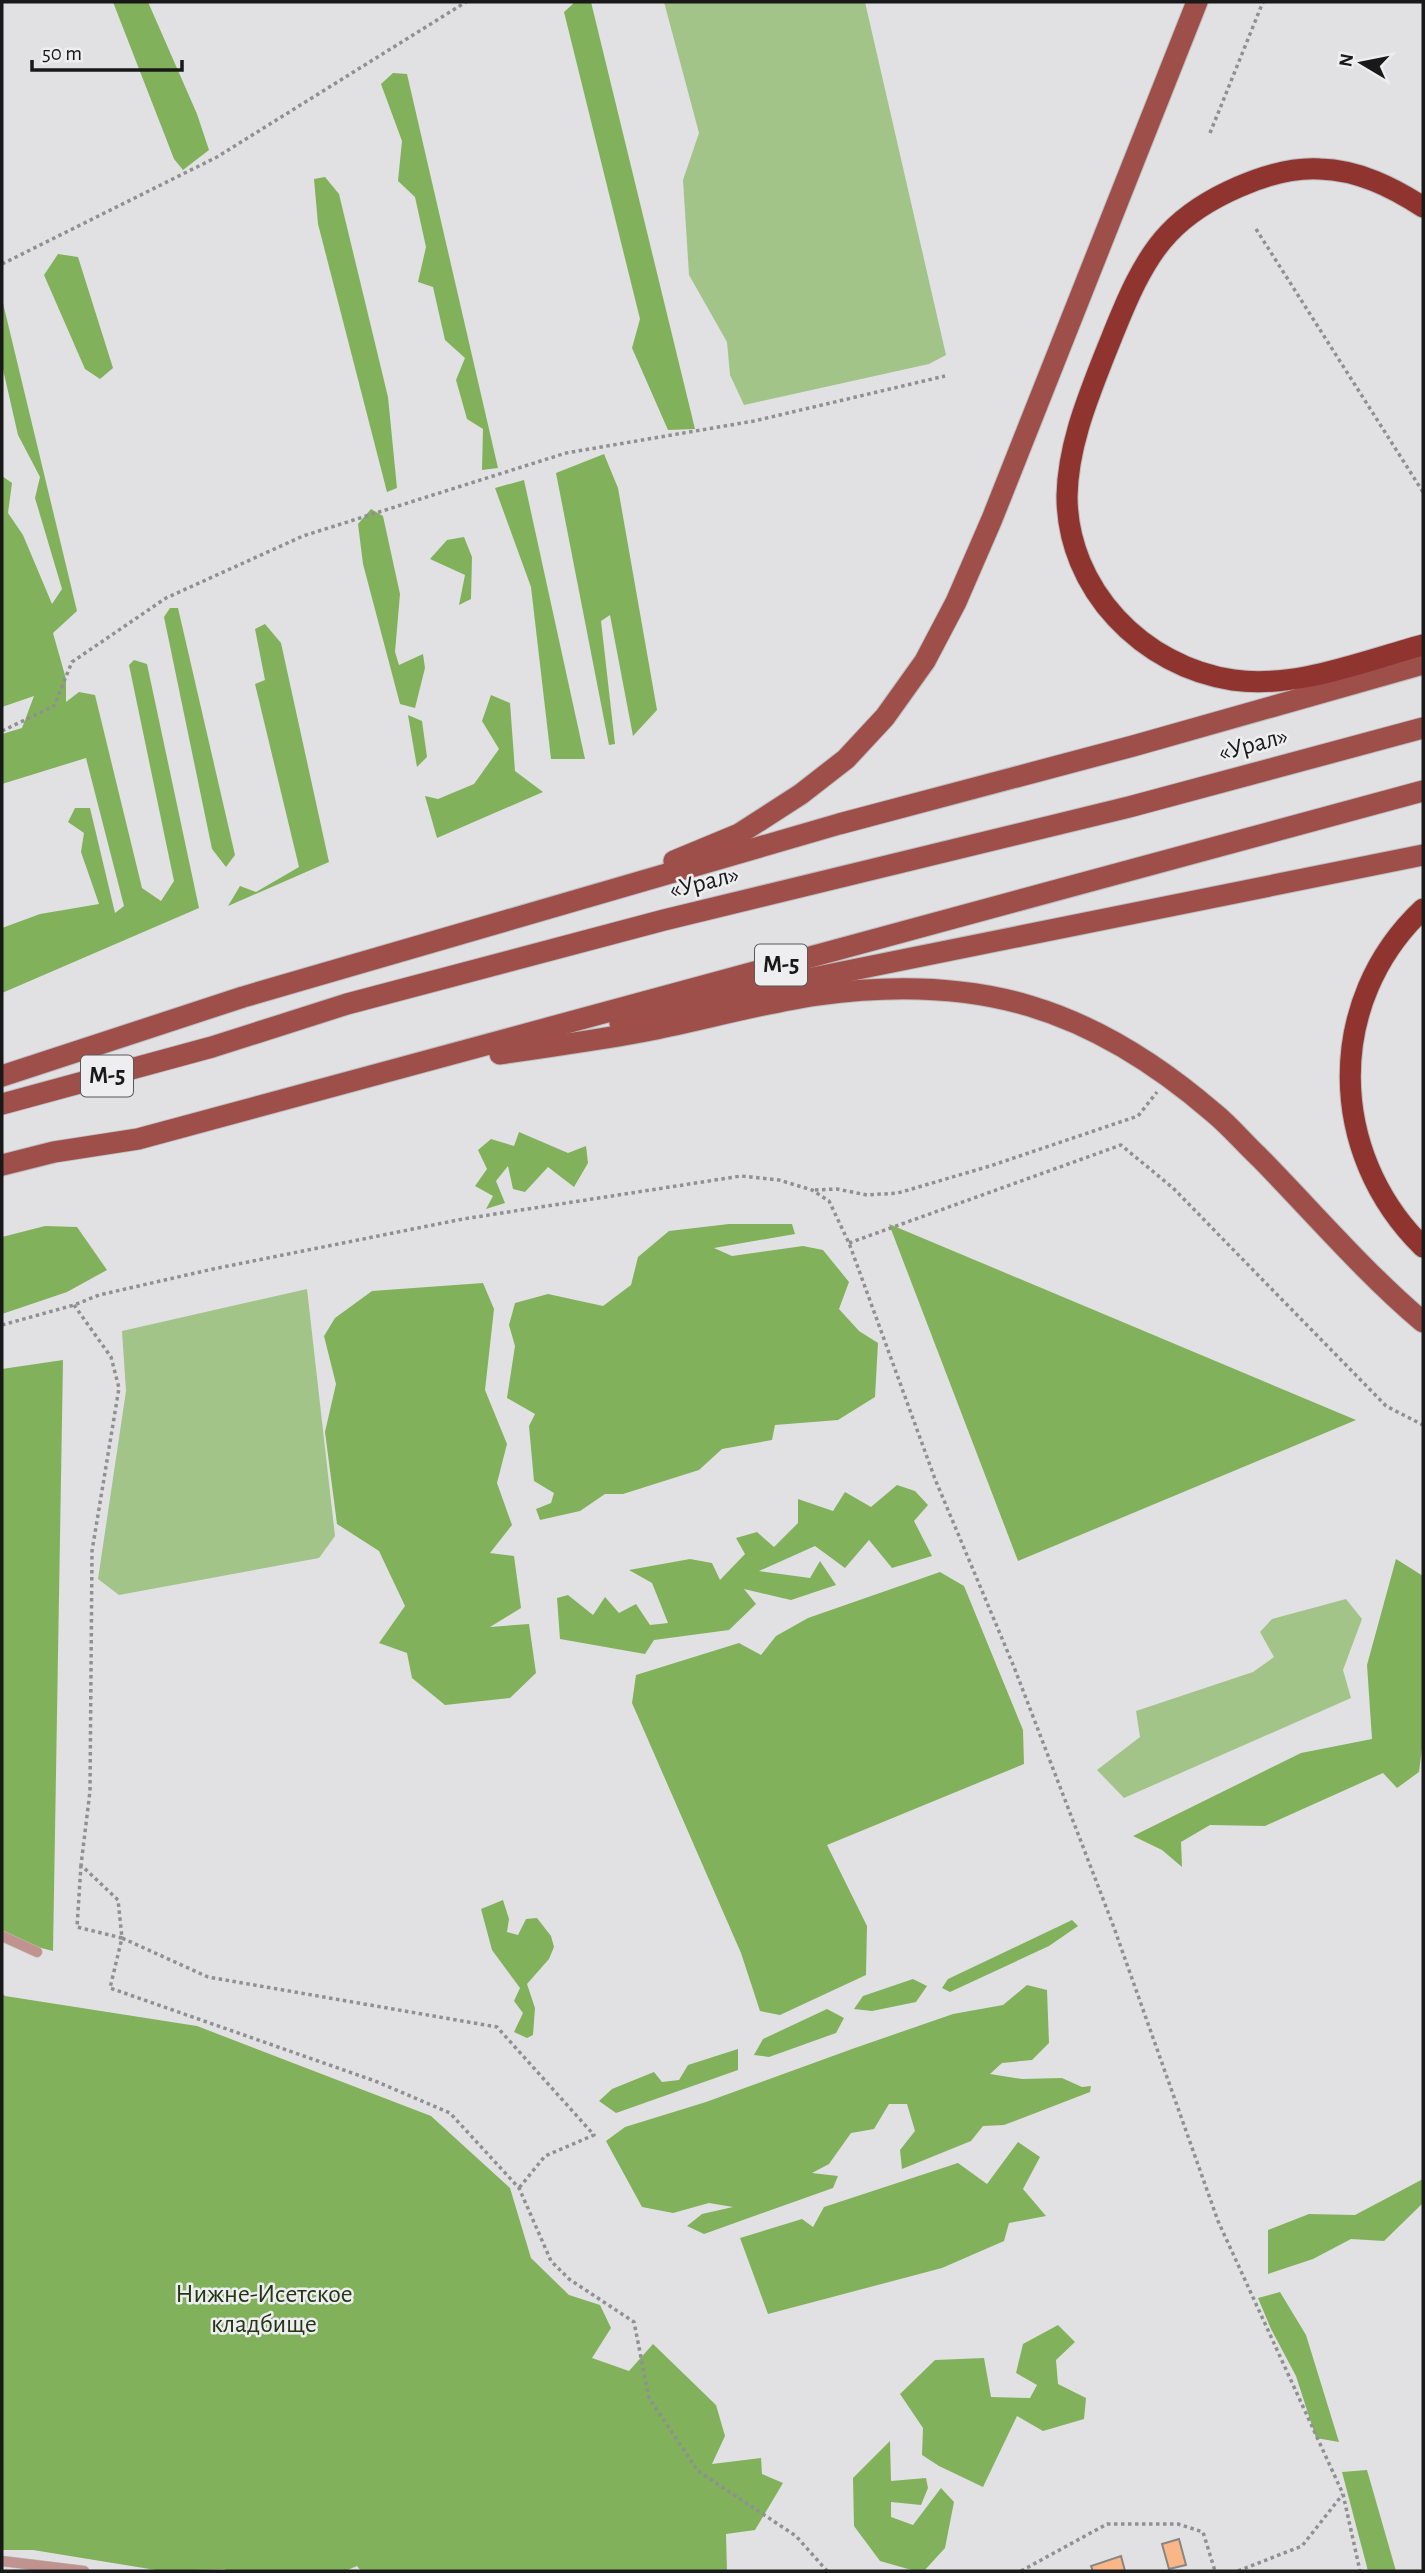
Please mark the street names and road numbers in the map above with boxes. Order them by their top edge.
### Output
street label: «Урал» [1215,722,1291,766]
street label: «Урал» [666,861,742,903]
road number: М-5 [755,945,807,986]
road number: М-5 [81,1056,133,1096]

